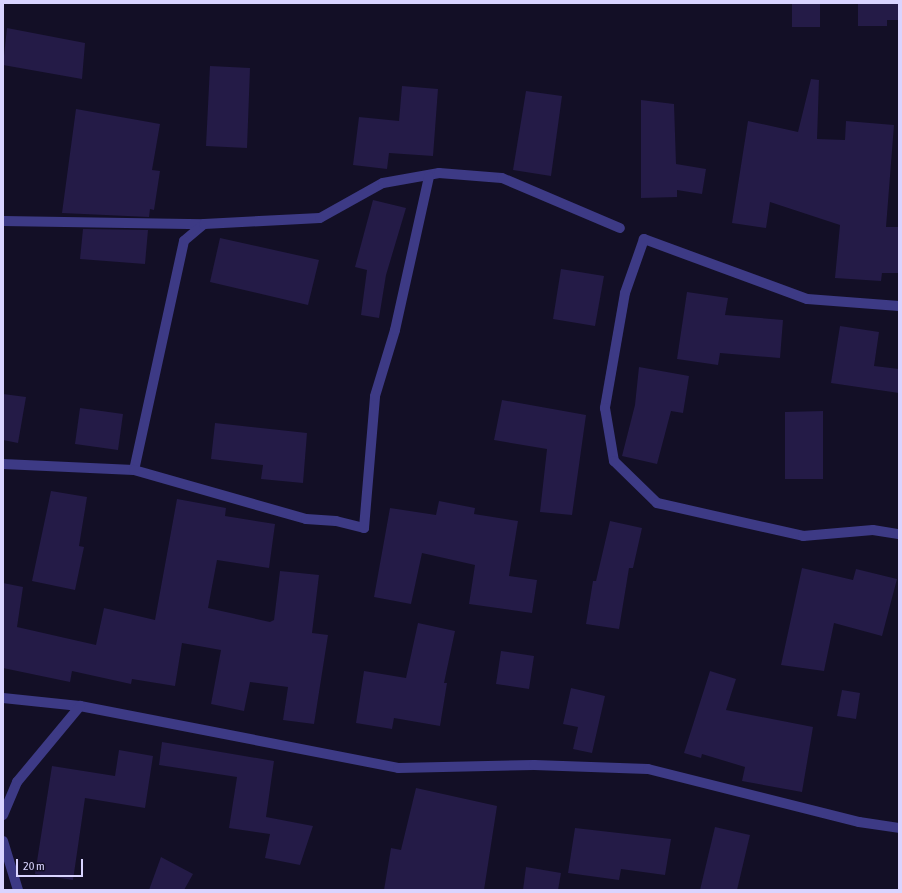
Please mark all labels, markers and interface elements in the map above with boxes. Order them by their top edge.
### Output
scale bar [18,851,85,877]
text: 20 m [23,859,45,873]

